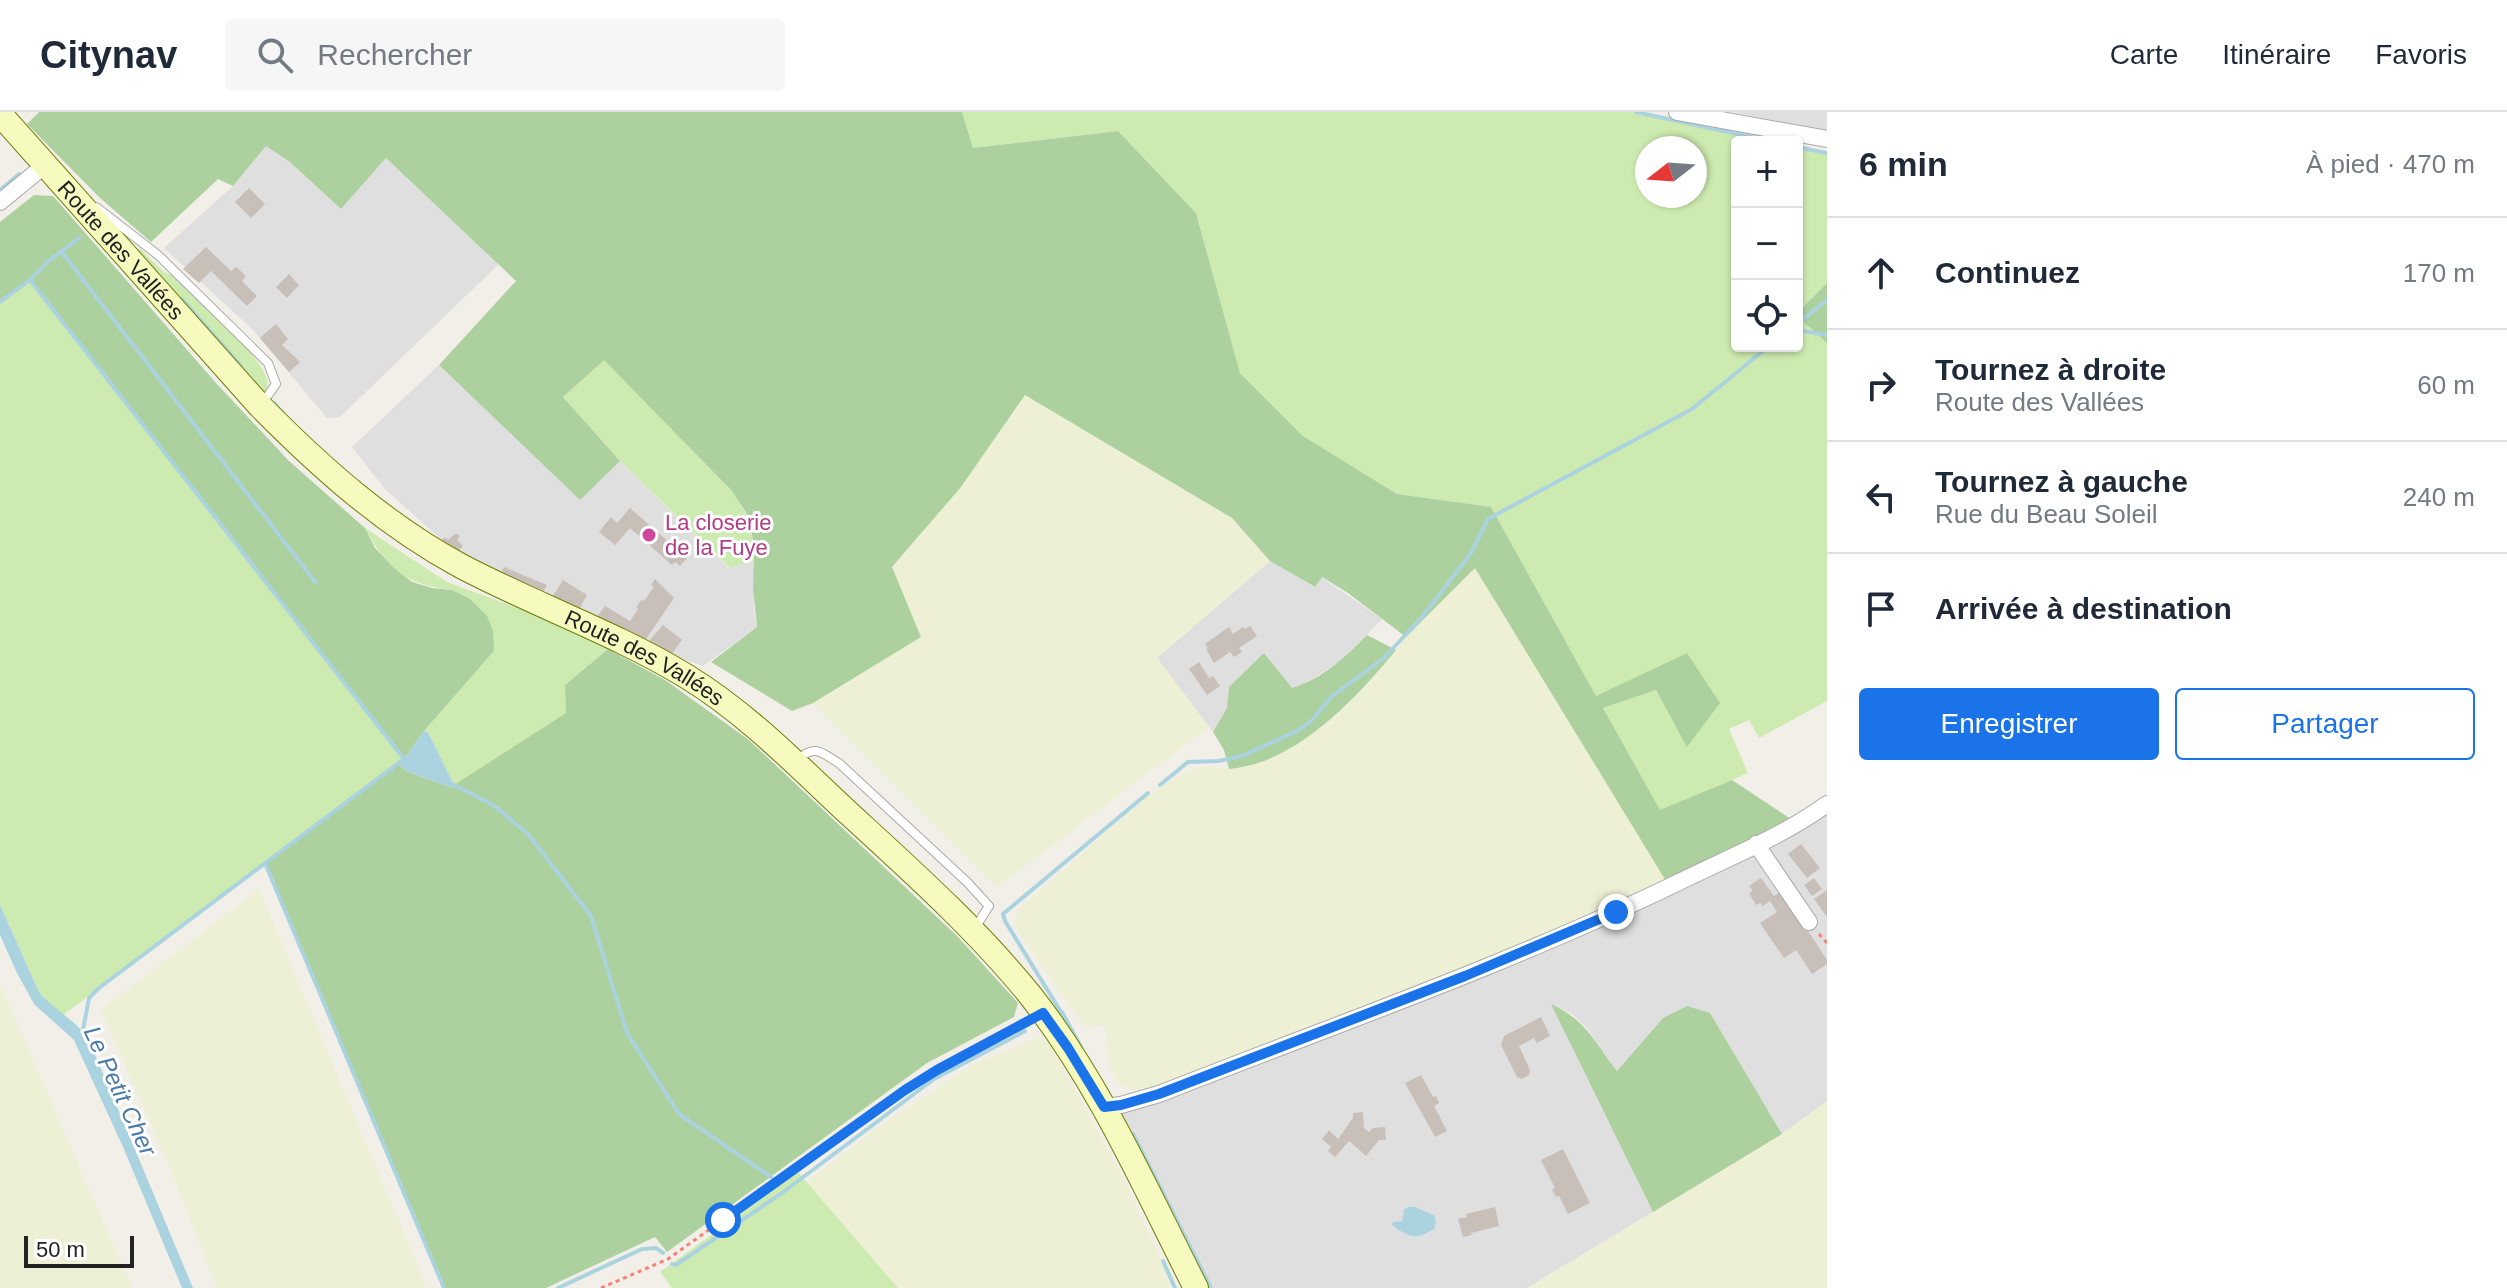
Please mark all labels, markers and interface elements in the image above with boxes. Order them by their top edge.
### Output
search box [225,19,785,91]
icon: search [253,33,297,77]
text: Citynav [40,34,177,76]
text: Rechercher [317,38,472,71]
text: Carte [2110,39,2178,70]
text: Itinéraire [2222,39,2331,70]
text: Favoris [2375,39,2467,70]
north arrow [1635,136,1707,208]
map controls [1731,136,1803,352]
button: + [1731,136,1803,208]
text: 6 min [1859,145,1948,183]
text: À pied · 470 m [2306,149,2475,179]
street label: Route des Vallées [52,176,189,325]
button: − [1731,208,1803,280]
icon: ahead [1859,251,1903,295]
text: Continuez [1935,256,2080,289]
text: 170 m [2403,258,2475,288]
button: locate [1731,280,1803,352]
text: Tournez à droite [1935,353,2166,386]
icon: right [1859,363,1903,407]
text: 60 m [2417,370,2475,400]
text: Route des Vallées [1935,387,2144,417]
text: Tournez à gauche [1935,465,2188,498]
icon: left [1859,475,1903,519]
text: 240 m [2403,482,2475,512]
text: Rue du Beau Soleil [1935,499,2158,529]
place label: La closerie de la Fuye [665,510,771,560]
marker: La closerie de la Fuye [640,526,658,544]
icon: arrive [1859,587,1903,631]
text: Arrivée à destination [1935,592,2232,625]
street label: Route des Vallées [561,605,729,711]
button: Enregistrer [1859,688,2159,760]
button: Partager [2175,688,2475,760]
route end [1598,894,1634,930]
water label: Le Petit Cher [79,1022,163,1161]
route start [705,1202,741,1238]
scale bar [24,1232,134,1268]
text: 50 m [36,1237,85,1262]

